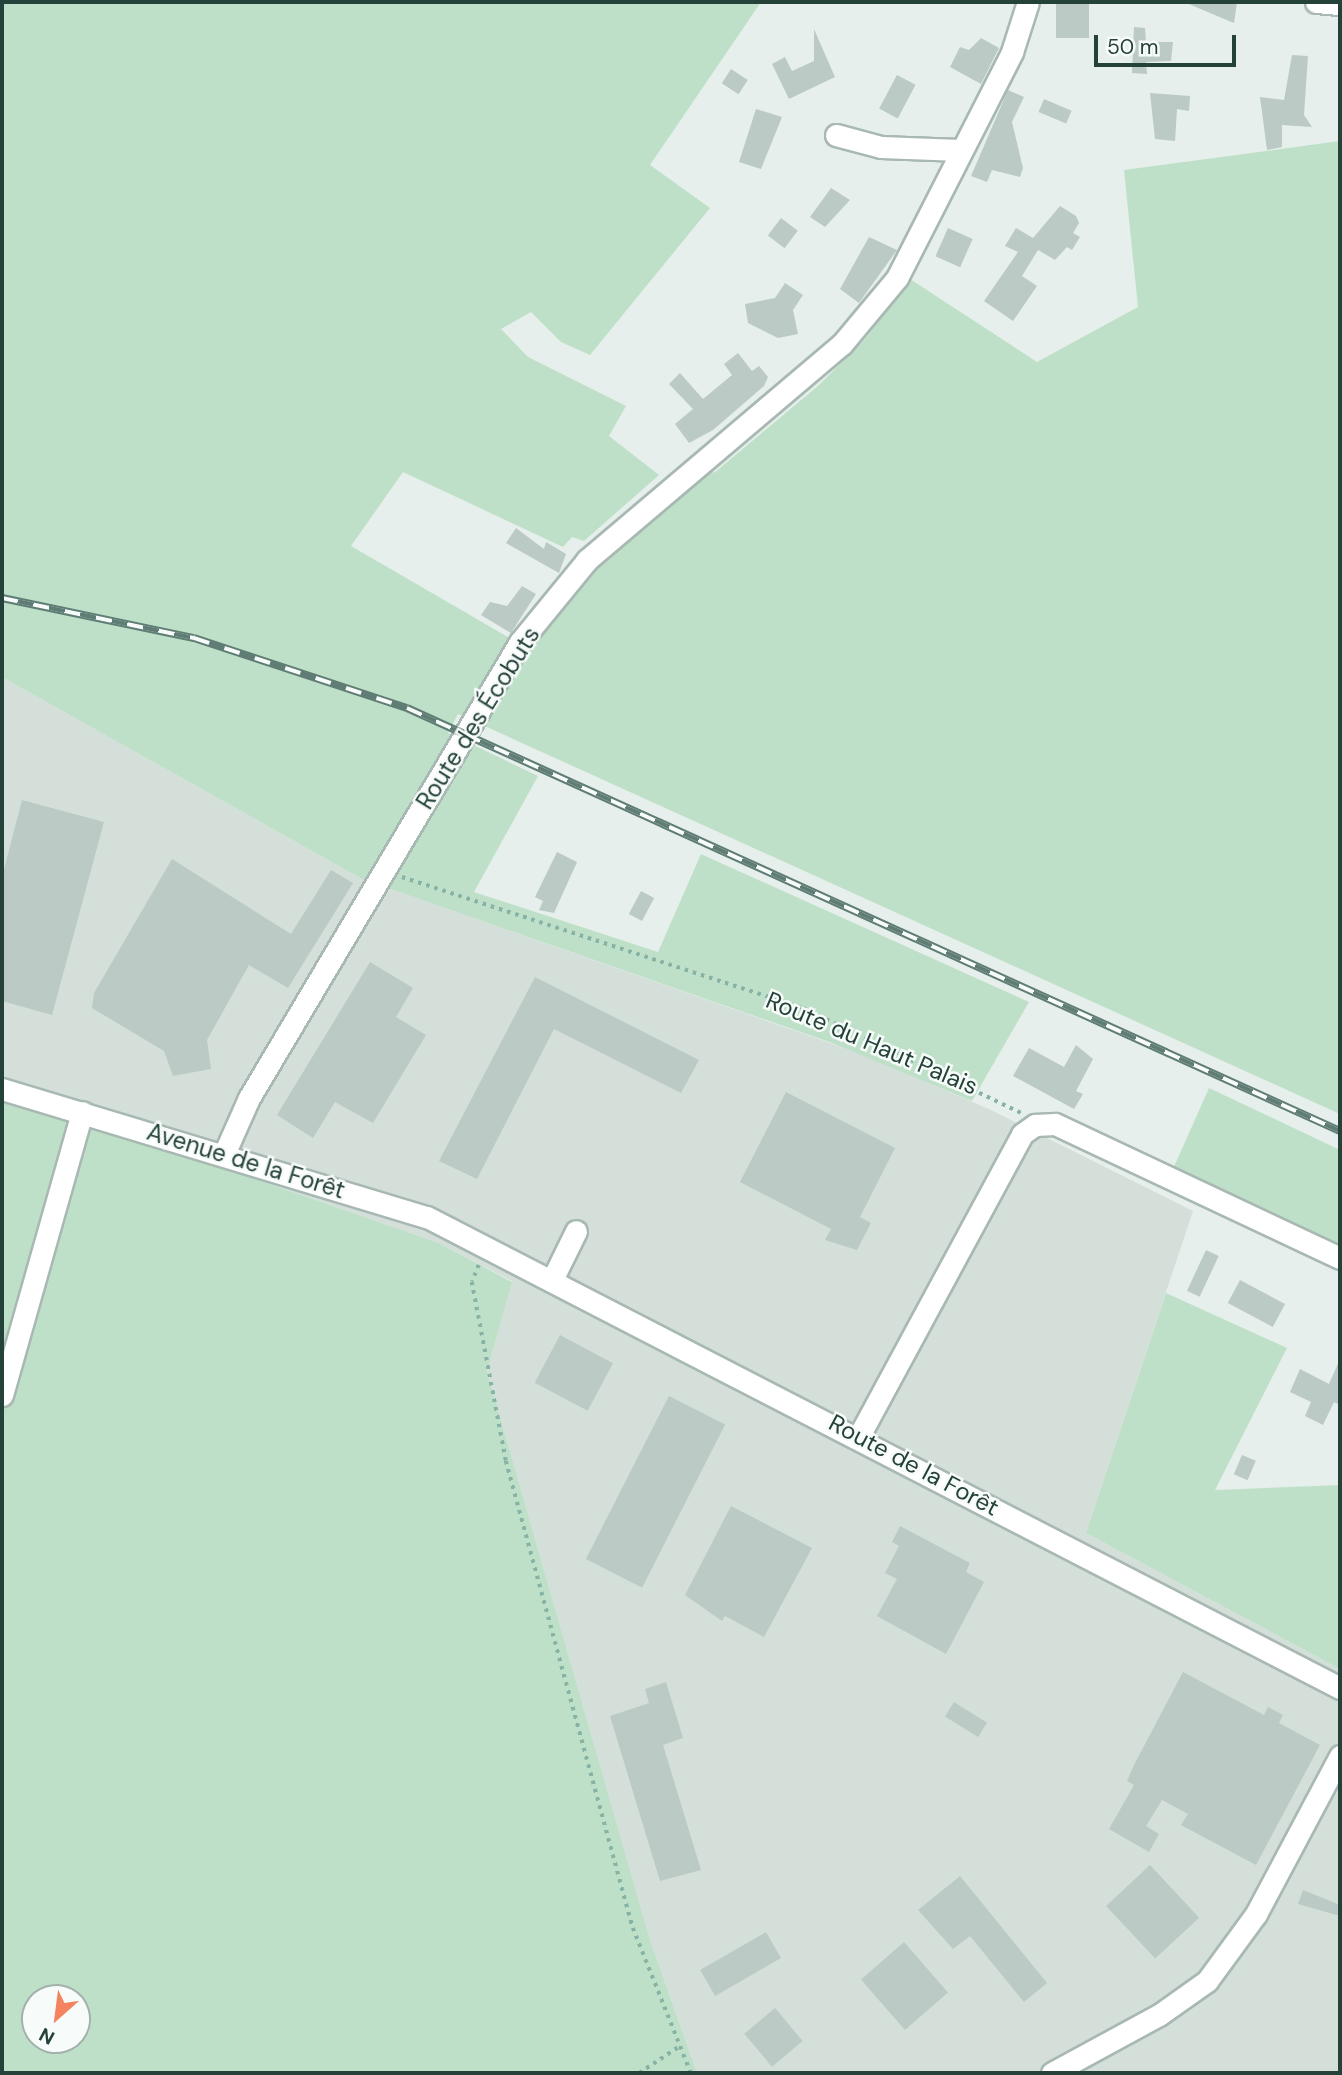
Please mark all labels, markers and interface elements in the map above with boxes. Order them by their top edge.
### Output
scale bar [1097,21,1239,65]
text: 50 m [1107,33,1158,61]
street label: Route des Écobuts [410,622,546,814]
street label: Route du Haut Palais [762,985,982,1101]
street label: Avenue de la Forêt [144,1117,348,1205]
street label: Route de la Forêt [824,1408,1004,1522]
north arrow [21,1984,91,2054]
text: N [35,2022,59,2051]

